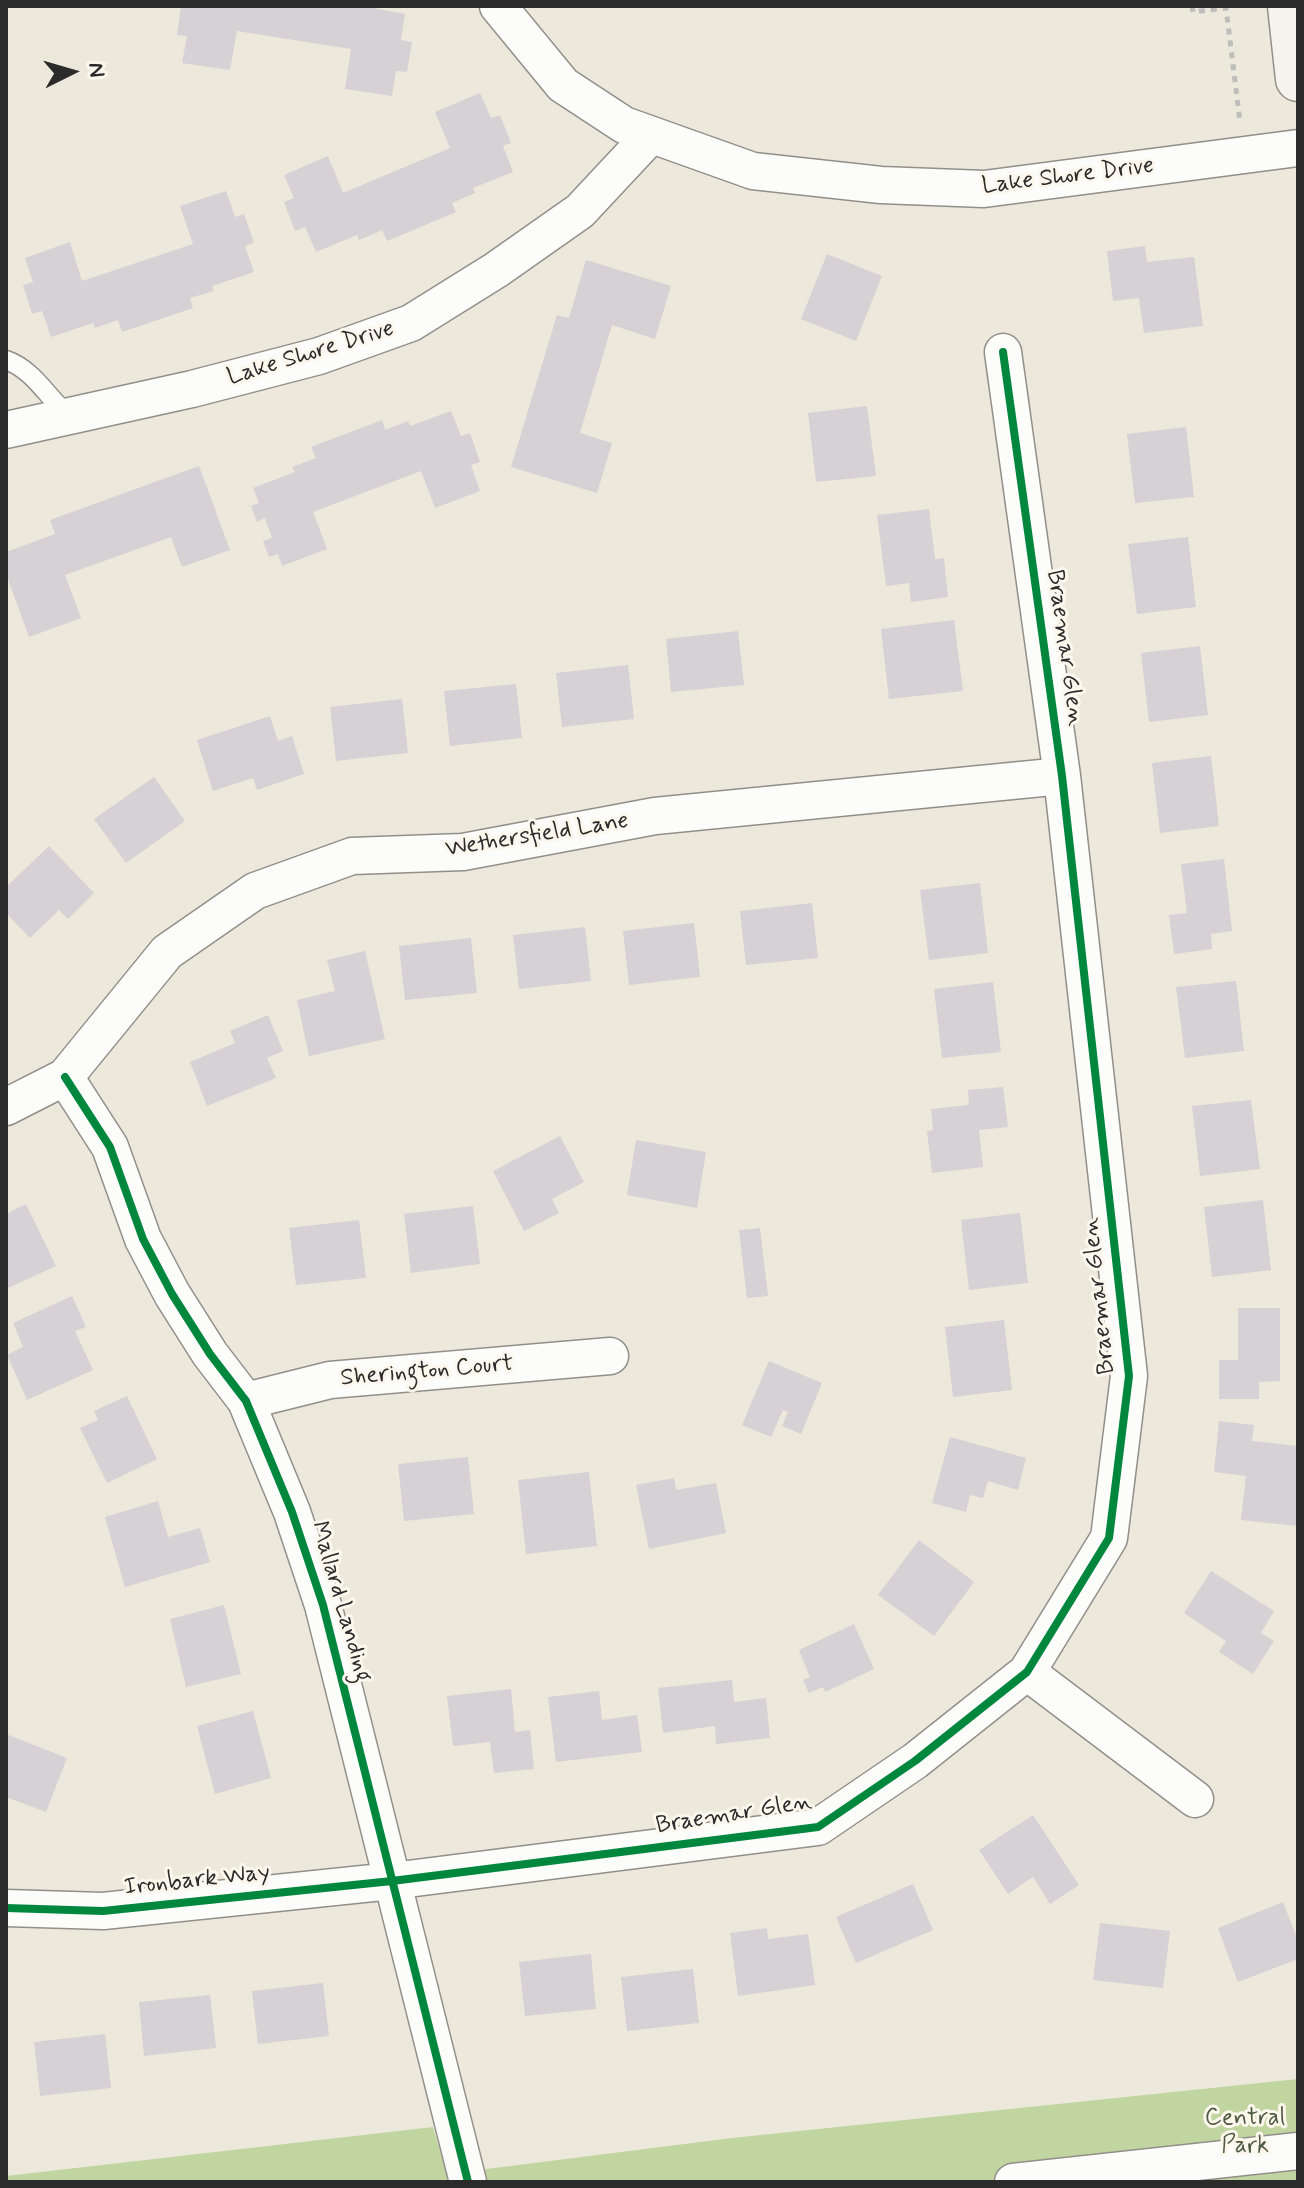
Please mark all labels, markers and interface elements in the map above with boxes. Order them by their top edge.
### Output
north arrow [32,32,112,112]
text: N [81,61,110,78]
street label: Lake Shore Drive [980,152,1156,202]
street label: Lake Shore Drive [224,315,398,393]
street label: Braemar Glen [1039,568,1089,728]
street label: Wethersfield Lane [443,807,631,865]
street label: Braemar Glen [1077,1216,1123,1376]
street label: Sherington Court [339,1350,515,1394]
street label: Mallard Landing [303,1518,377,1686]
street label: Braemar Glen [654,1788,814,1842]
street label: Ironbark Way [123,1859,271,1903]
park label: Central Park [1205,2105,1285,2161]

